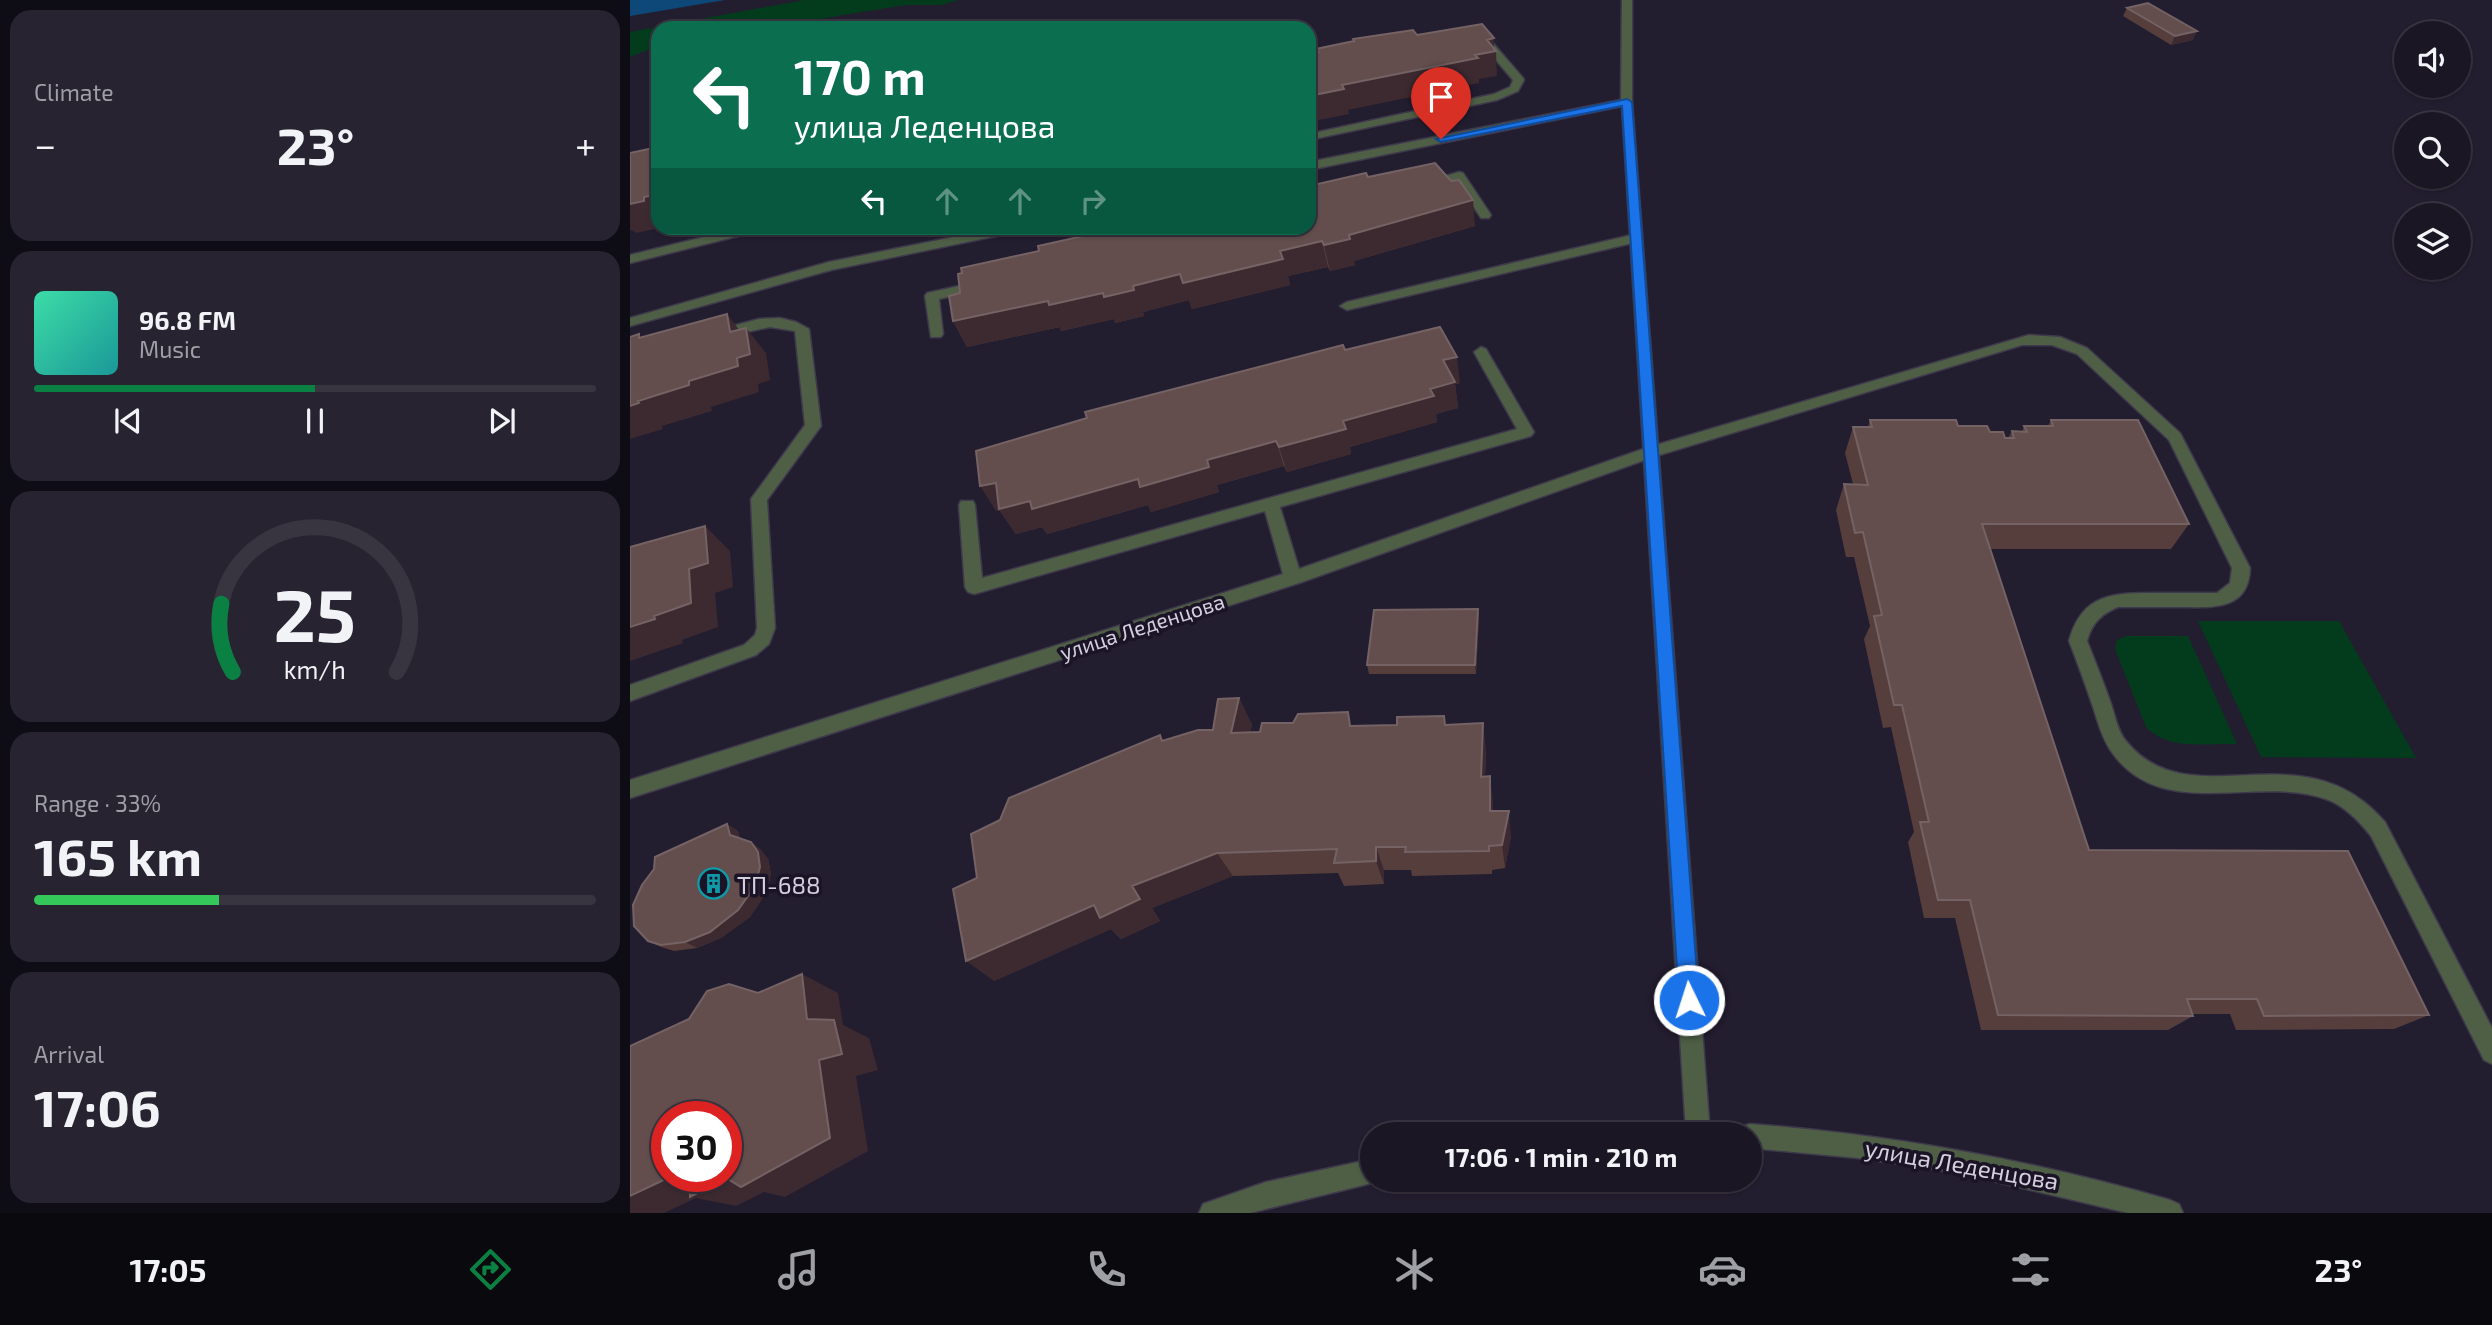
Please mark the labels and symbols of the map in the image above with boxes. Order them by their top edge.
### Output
pin [1411,67,1471,139]
street label: улица Леденцова [1057,588,1228,665]
building icon: ТП-688 [697,867,731,901]
place label: ТП-688 [737,870,821,899]
position arrow [1652,963,1726,1037]
speed limit sign: 30 [651,1101,742,1192]
street label: улица Леденцова [1863,1133,2061,1196]

